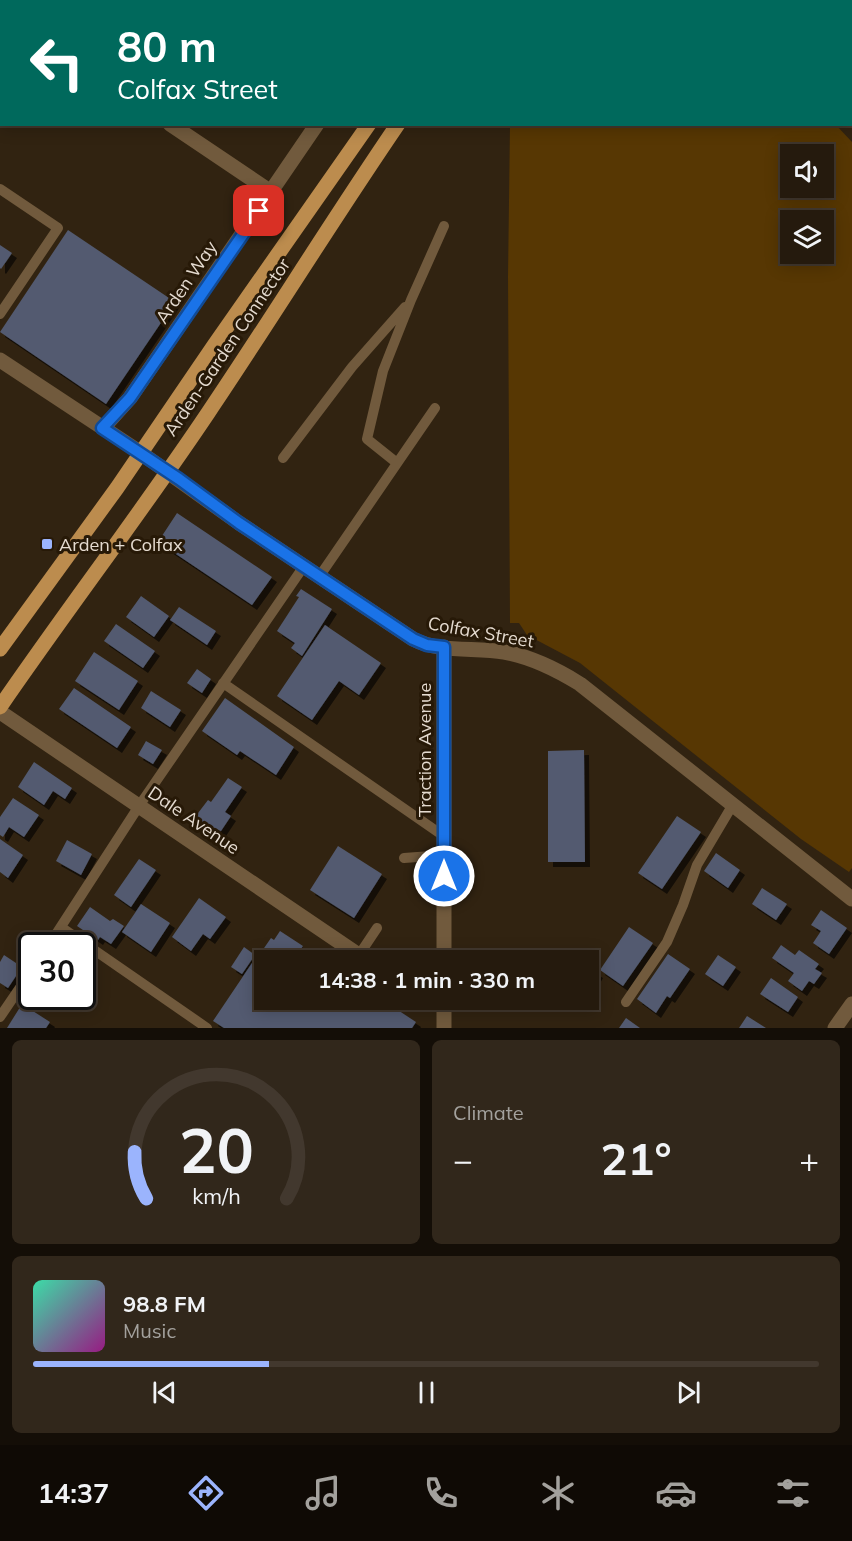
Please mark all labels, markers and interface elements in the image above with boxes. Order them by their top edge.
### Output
text: 80 m [117,20,217,73]
icon: left [18,24,96,102]
text: Colfax Street [117,72,278,106]
map controls [780,144,834,264]
button: sound [780,144,834,198]
pin [233,185,284,236]
icon: arrive [242,194,275,227]
button: layers [780,210,834,264]
street label: Arden Way [150,236,222,328]
street label: Arden-Garden Connector [159,253,295,440]
place label: Arden + Colfax [59,533,183,556]
marker: Arden + Colfax [40,537,54,551]
street label: Colfax Street [426,611,536,653]
street label: Traction Avenue [413,683,436,817]
street label: Dale Avenue [144,781,244,859]
position arrow [412,844,476,908]
speed limit sign: 30 [18,932,96,1010]
text: 14:38 · 1 min · 330 m [318,966,535,994]
text: Climate [453,1100,524,1125]
text: 20 [179,1110,253,1189]
text: 21° [600,1130,672,1186]
text: − [453,1139,473,1180]
text: + [799,1139,819,1180]
text: km/h [192,1182,240,1209]
text: 98.8 FM [123,1290,206,1318]
text: Music [123,1318,176,1343]
icon: previous [148,1376,181,1409]
icon: pause [410,1376,443,1409]
icon: next [672,1376,705,1409]
icon: directions [185,1472,227,1514]
icon: music [302,1472,344,1514]
icon: phone [420,1472,462,1514]
icon: climate [537,1472,579,1514]
icon: car [655,1472,697,1514]
icon: filters [772,1472,814,1514]
text: 14:37 [38,1476,109,1510]

